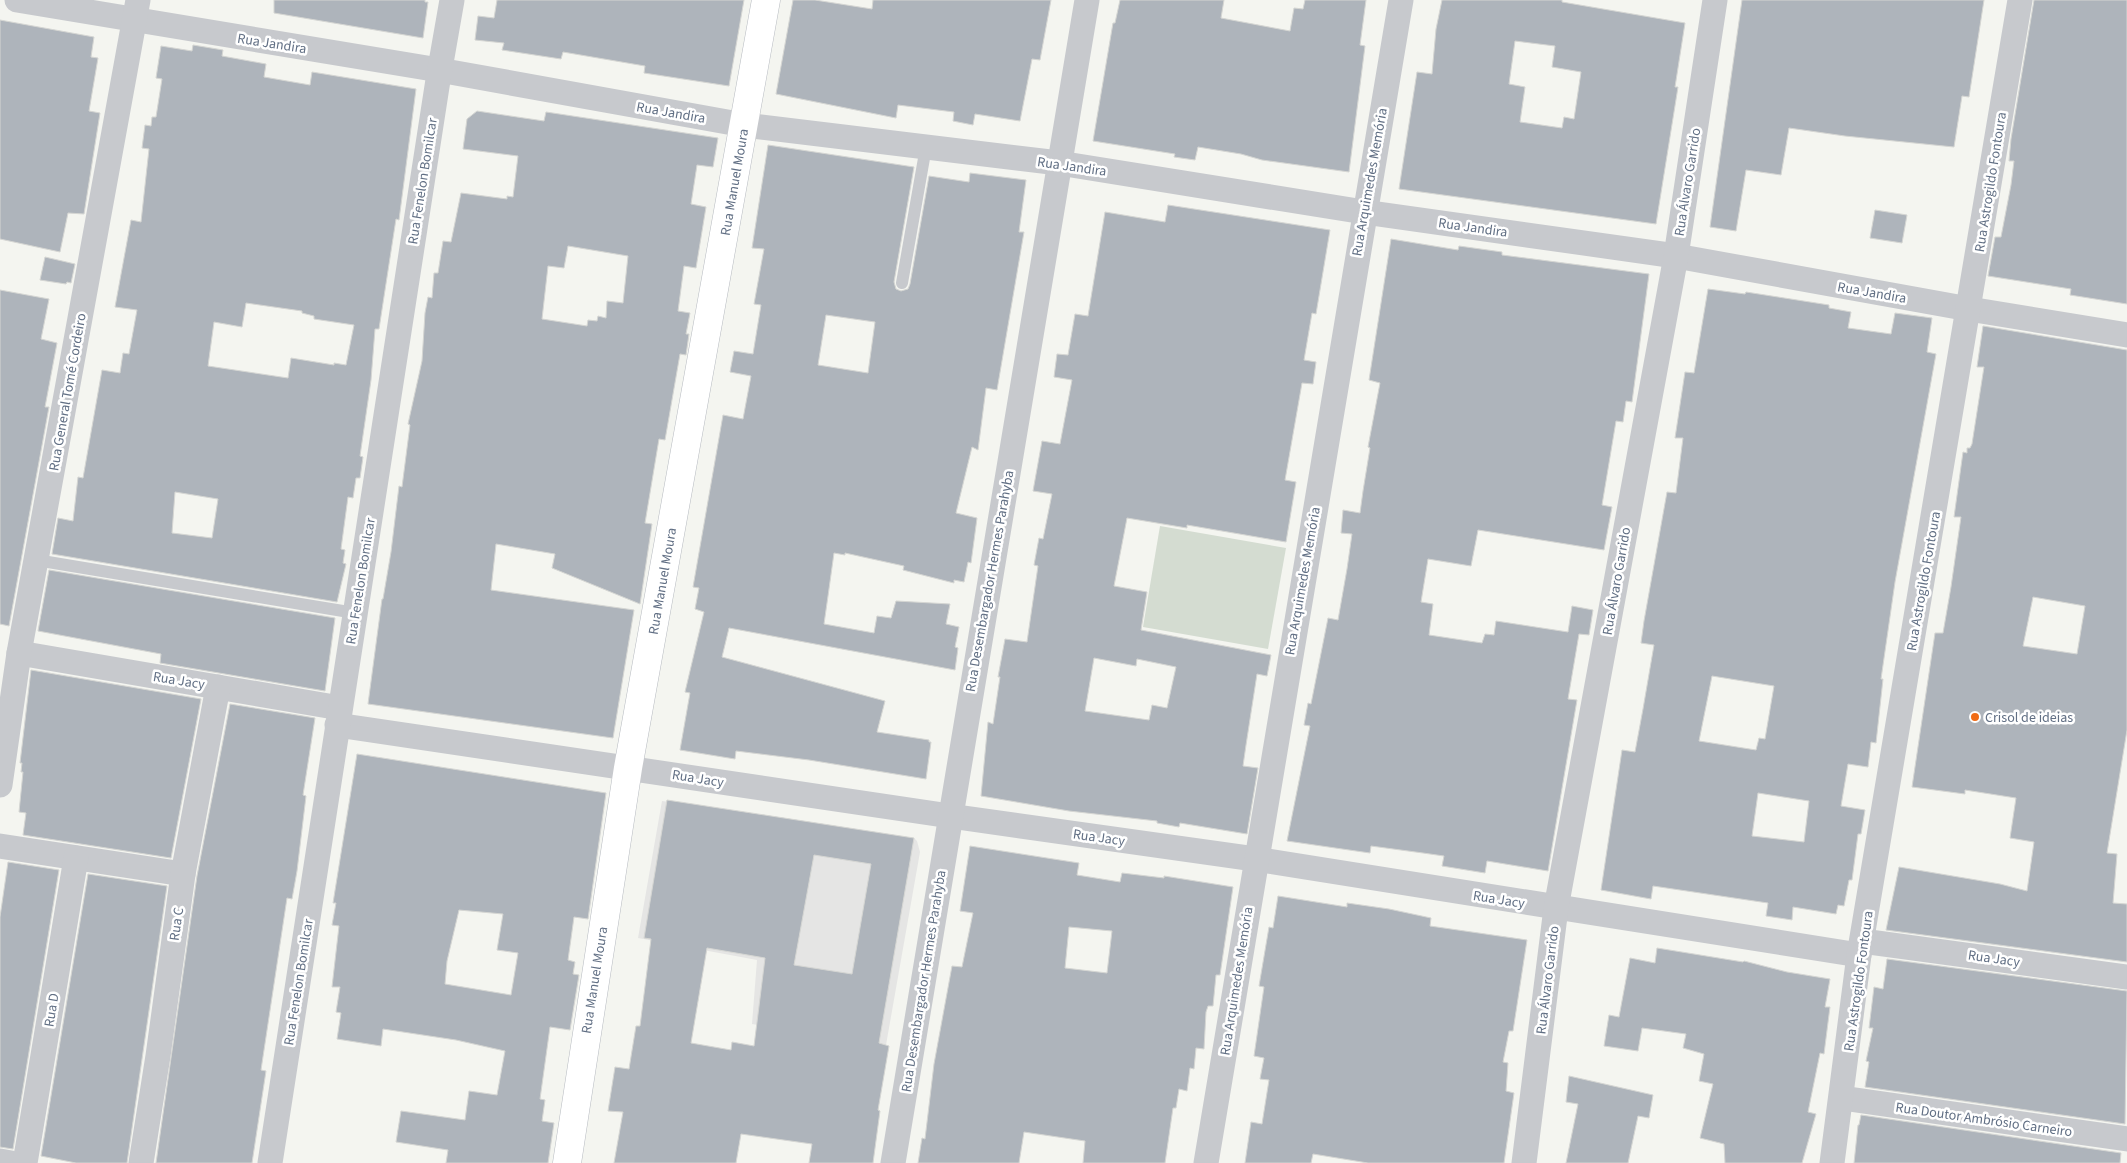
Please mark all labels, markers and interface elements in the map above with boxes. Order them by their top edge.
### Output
street label: Rua Jandira [236,29,308,59]
street label: Rua Jandira [635,97,707,129]
street label: Rua Arquimedes Memória [1347,106,1393,258]
street label: Rua Astrogildo Fontoura [1970,111,2012,254]
street label: Rua Fenelon Bomilcar [403,116,443,246]
street label: Rua Manuel Moura [716,127,754,237]
street label: Rua Álvaro Garrido [1670,127,1706,238]
street label: Rua Jandira [1036,152,1108,182]
street label: Rua Jandira [1437,213,1509,243]
street label: Rua Jandira [1836,277,1908,309]
street label: Rua General Tomé Cordeiro [44,312,92,473]
street label: Rua Desembargador Hermes Parahyba [961,469,1019,693]
street label: Rua Arquimedes Memória [1280,505,1326,657]
street label: Rua Astrogildo Fontoura [1902,510,1946,653]
street label: Rua Fenelon Bomilcar [341,516,381,646]
street label: Rua Manuel Moura [644,526,682,636]
street label: Rua Álvaro Garrido [1598,526,1636,637]
street label: Rua Jacy [151,667,207,695]
place label: Crisol de ideias [1985,708,2073,728]
marker: Crisol de ideias [1969,711,1981,723]
street label: Rua Jacy [670,765,726,793]
street label: Rua Jacy [1072,824,1127,852]
street label: Rua Desembargador Hermes Parahyba [897,869,951,1094]
street label: Rua Jacy [1471,886,1527,914]
street label: Rua Arquimedes Memória [1215,905,1259,1057]
street label: Rua C [165,906,189,942]
street label: Rua Astrogildo Fontoura [1839,910,1879,1053]
street label: Rua Fenelon Bomilcar [279,917,319,1047]
street label: Rua Manuel Moura [577,925,613,1035]
street label: Rua Álvaro Garrido [1531,925,1565,1036]
street label: Rua Jacy [1967,945,2022,973]
street label: Rua D [39,992,65,1029]
street label: Rua Doutor Ambrósio Carneiro [1894,1098,2074,1142]

